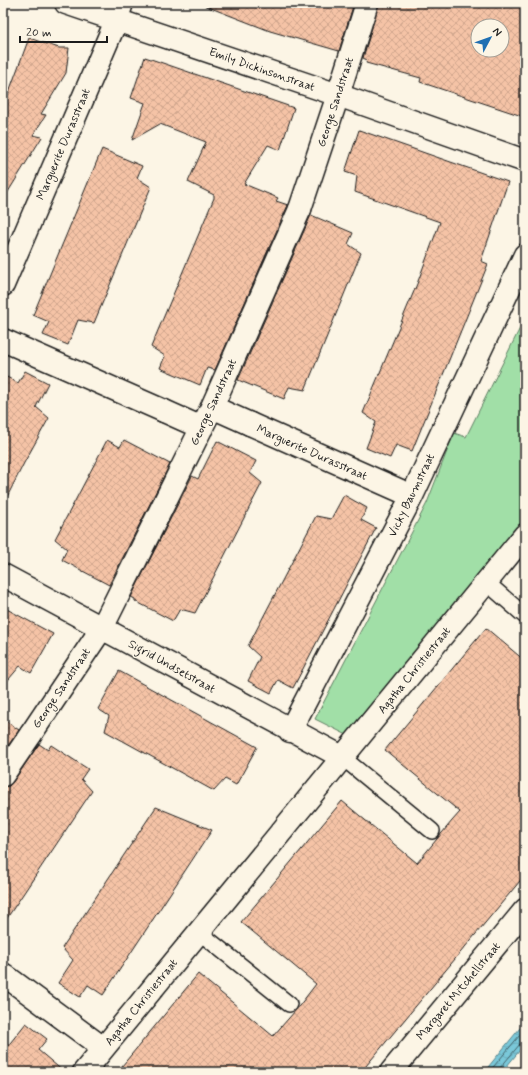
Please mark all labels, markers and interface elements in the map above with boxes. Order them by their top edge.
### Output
scale bar [20,18,107,44]
north arrow [470,18,510,58]
text: 20 m [26,25,52,41]
text: N [489,25,504,39]
street label: Emily Dickinsonstraat [207,44,317,96]
street label: George Sandstraat [314,55,358,149]
street label: Marguerite Durasstraat [33,86,95,203]
street label: George Sandstraat [187,356,241,448]
street label: Marguerite Durasstraat [254,421,370,485]
street label: Vicky Baumstraat [385,451,439,540]
street label: Agatha Christiestraat [375,623,455,717]
street label: Sigrid Undsetstraat [125,636,218,699]
street label: George Sandstraat [29,645,95,732]
street label: Margaret Mitchellstraat [413,939,505,1044]
street label: Agatha Christiestraat [102,955,182,1049]

